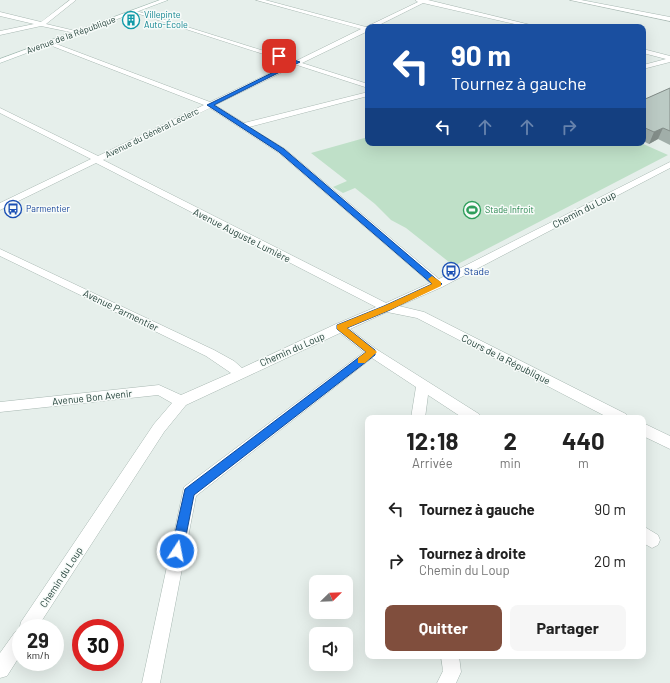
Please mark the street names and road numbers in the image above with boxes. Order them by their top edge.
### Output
street label: Avenue de la République [25,13,117,56]
street label: Avenue du Général Leclerc [103,105,201,160]
street label: Chemin du Loup [550,188,618,230]
street label: Avenue Auguste Lumière [191,205,293,265]
street label: Avenue Parmentier [81,287,161,334]
street label: Chemin du Loup [258,329,326,369]
street label: Cours de la République [459,331,553,387]
street label: Avenue Bon Avenir [52,387,133,407]
street label: Chemin du Loup [37,544,85,610]

